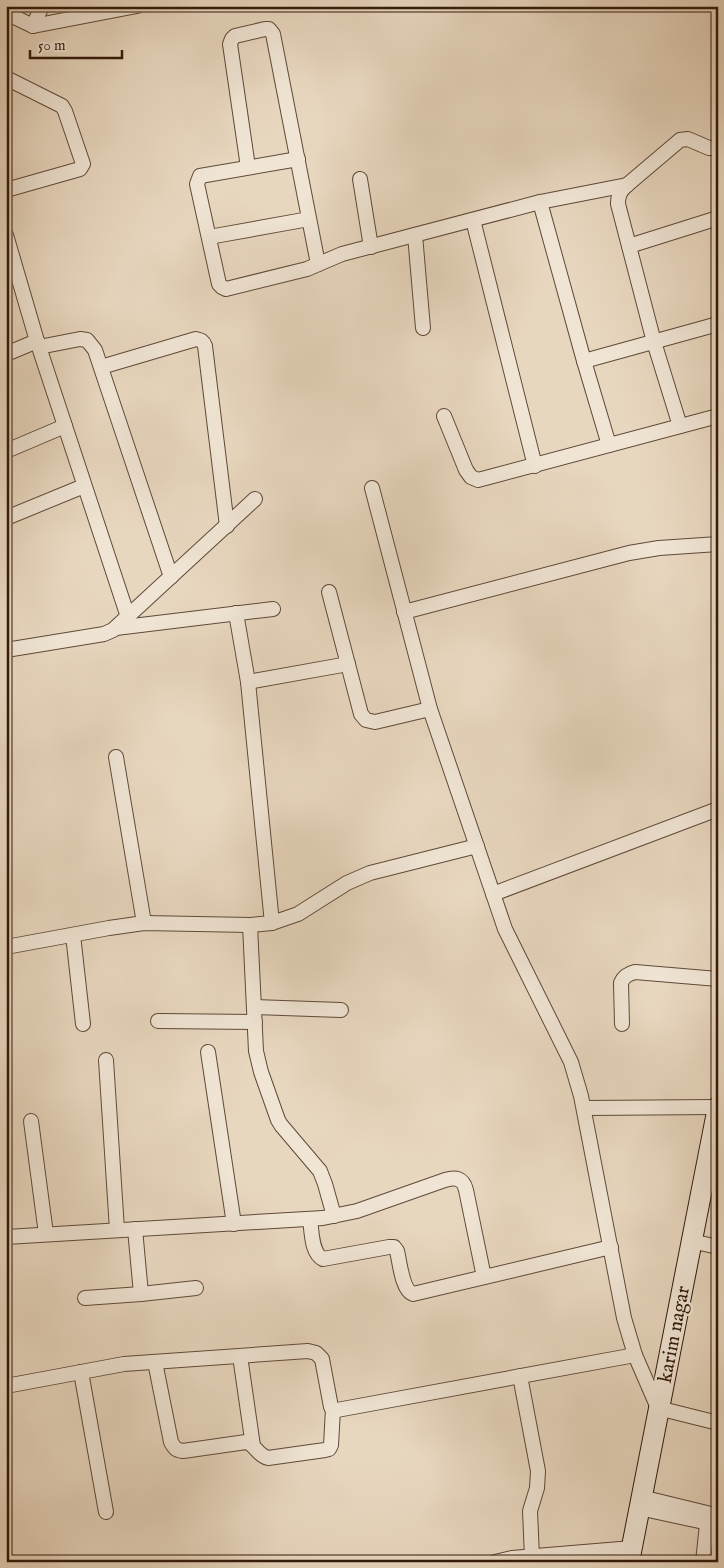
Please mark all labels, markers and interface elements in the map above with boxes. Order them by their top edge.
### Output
scale bar [30,28,122,60]
text: 50 m [38,36,66,55]
street label: karim nagar [653,1283,696,1385]

